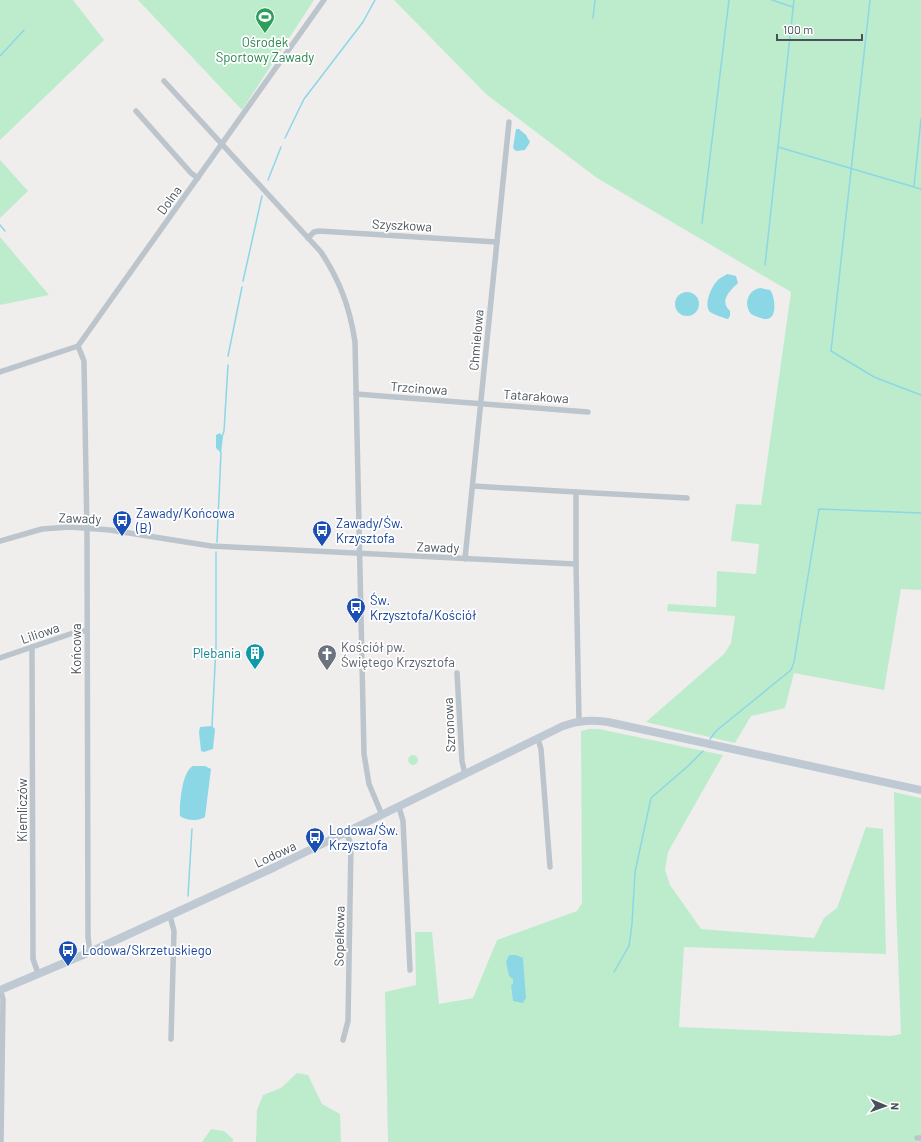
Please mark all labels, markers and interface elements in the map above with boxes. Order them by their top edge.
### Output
sports icon: Ośrodek Sportowy Zawady [254,6,276,34]
scale bar [777,16,862,42]
text: 100 m [783,22,813,36]
place label: Ośrodek Sportowy Zawady [216,34,314,65]
street label: Dolna [153,182,185,218]
street label: Szyszkowa [372,215,432,235]
street label: Chmielowa [465,309,487,371]
street label: Trzcinowa [390,378,448,398]
street label: Tatarakowa [503,386,569,406]
place label: Zawady/Końcowa (B) [135,505,235,536]
street label: Zawady [58,509,102,527]
bus stop icon: Zawady/Końcowa (B) [111,509,133,537]
place label: Zawady/Św. Krzysztofa [336,515,403,546]
bus stop icon: Zawady/Św. Krzysztofa [311,519,333,547]
street label: Zawady [416,538,460,556]
place label: Św. Krzysztofa/Kościół [370,592,477,623]
bus stop icon: Św. Krzysztofa/Kościół [345,596,367,624]
street label: Liliowa [19,619,61,647]
street label: Końcowa [68,623,84,675]
place label: Kościół pw. Świętego Krzysztofa [341,639,455,670]
building icon: Plebania [244,642,266,670]
church icon: Kościół pw. Świętego Krzysztofa [316,643,338,671]
place label: Plebania [193,645,241,661]
street label: Szronowa [440,697,458,753]
street label: Kiemliczów [14,778,30,842]
place label: Lodowa/Św. Krzysztofa [329,822,398,853]
bus stop icon: Lodowa/Św. Krzysztofa [304,826,326,854]
street label: Lodowa [252,837,298,871]
street label: Sopelkowa [330,906,348,966]
bus stop icon: Lodowa/Skrzetuskiego [57,939,79,967]
place label: Lodowa/Skrzetuskiego [82,942,212,958]
north arrow [865,1086,905,1126]
text: N [889,1102,902,1110]

